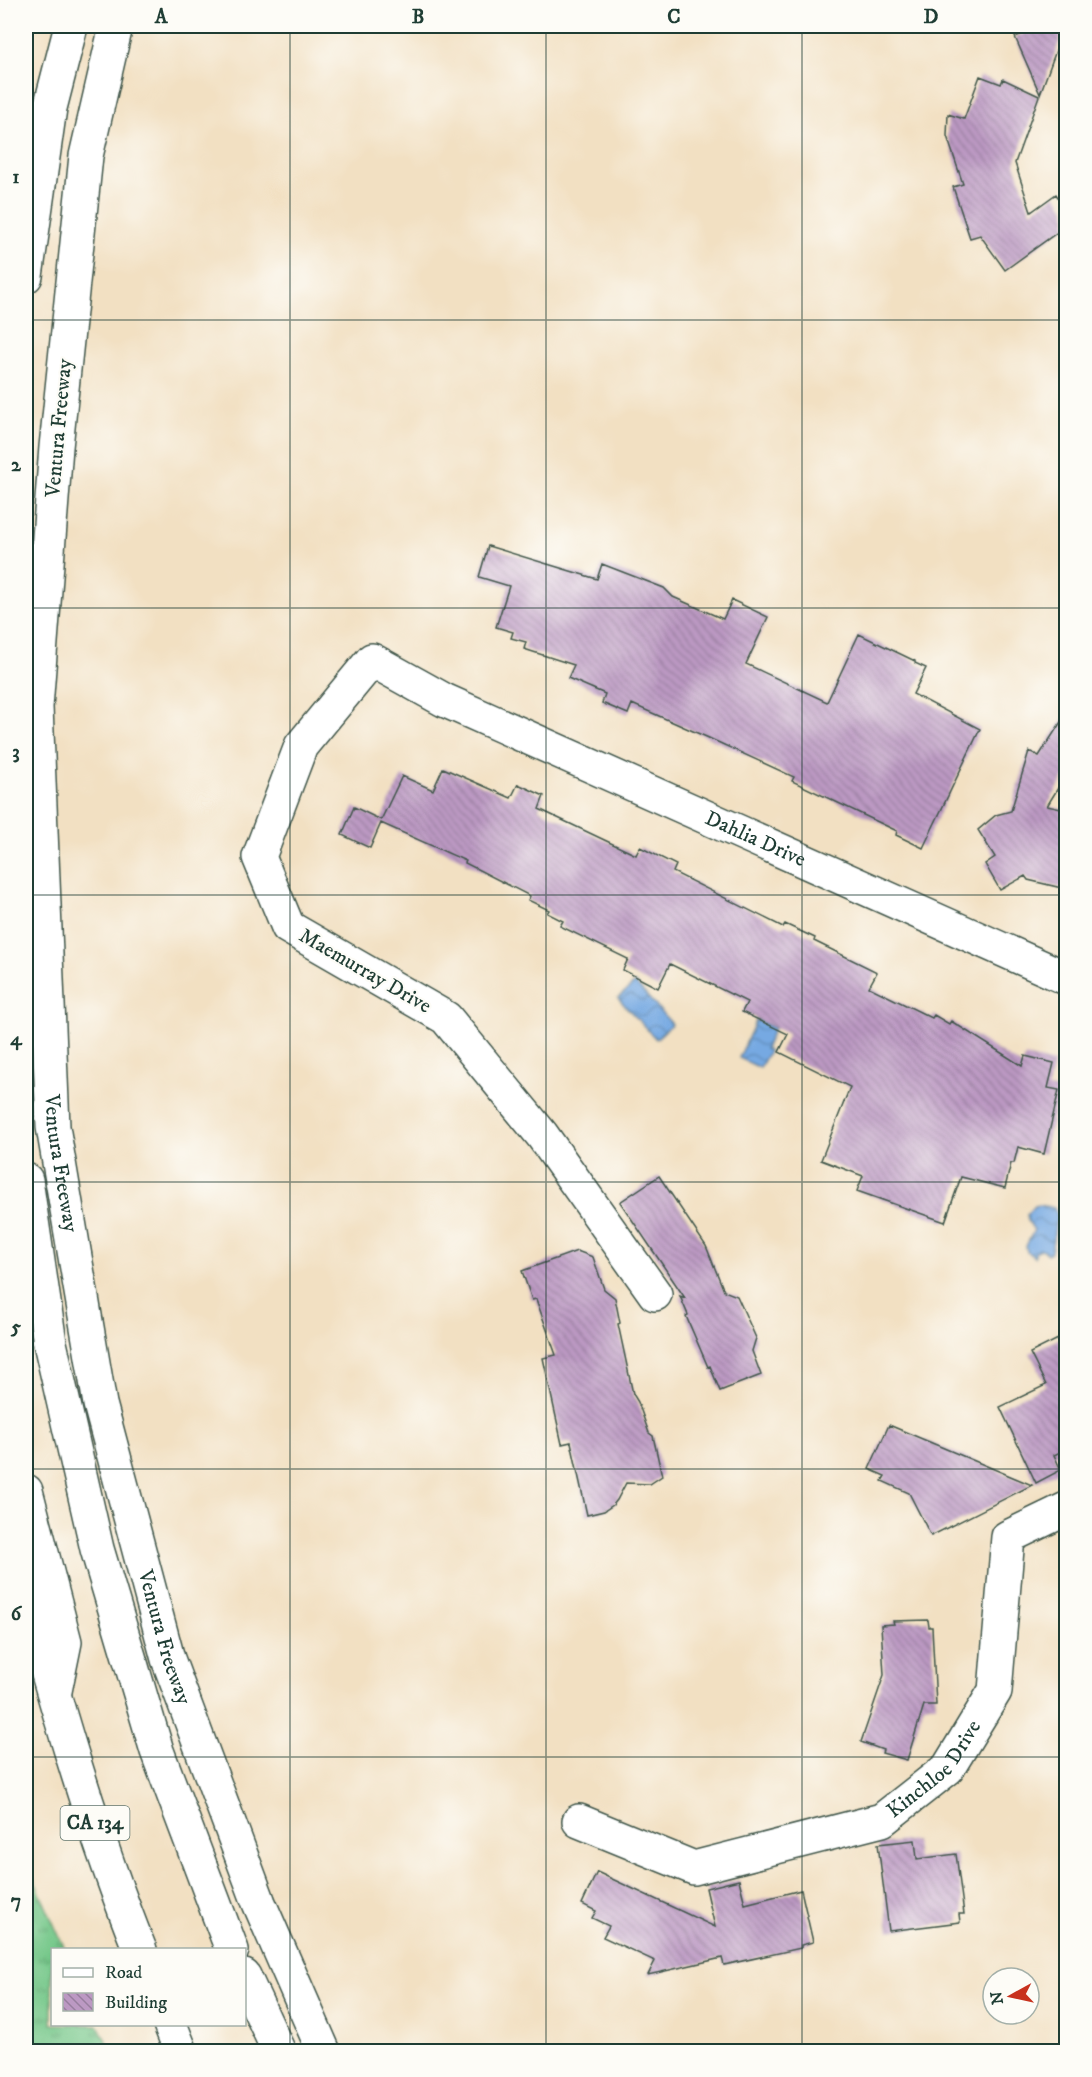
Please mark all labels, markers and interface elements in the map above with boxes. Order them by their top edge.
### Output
text: A [154,5,169,30]
text: B [412,5,424,30]
text: C [667,5,681,30]
text: D [924,5,939,30]
text: 1 [12,165,20,190]
street label: Ventura Freeway [40,357,78,499]
text: 2 [11,453,22,478]
text: 3 [12,740,20,765]
street label: Dahlia Drive [701,805,810,873]
street label: Maemurray Drive [294,923,436,1019]
text: 4 [10,1027,23,1052]
street label: Ventura Freeway [39,1093,84,1235]
text: 5 [10,1315,21,1340]
street label: Ventura Freeway [132,1566,197,1709]
text: 6 [11,1602,23,1627]
street label: Kinchloe Drive [882,1715,987,1824]
road number: CA 134 [60,1806,130,1840]
text: 7 [11,1889,21,1914]
legend [51,1948,246,2026]
text: Road [105,1962,142,1984]
north arrow [981,1966,1041,2026]
text: N [986,1990,1008,2006]
text: Building [105,1992,167,2014]

